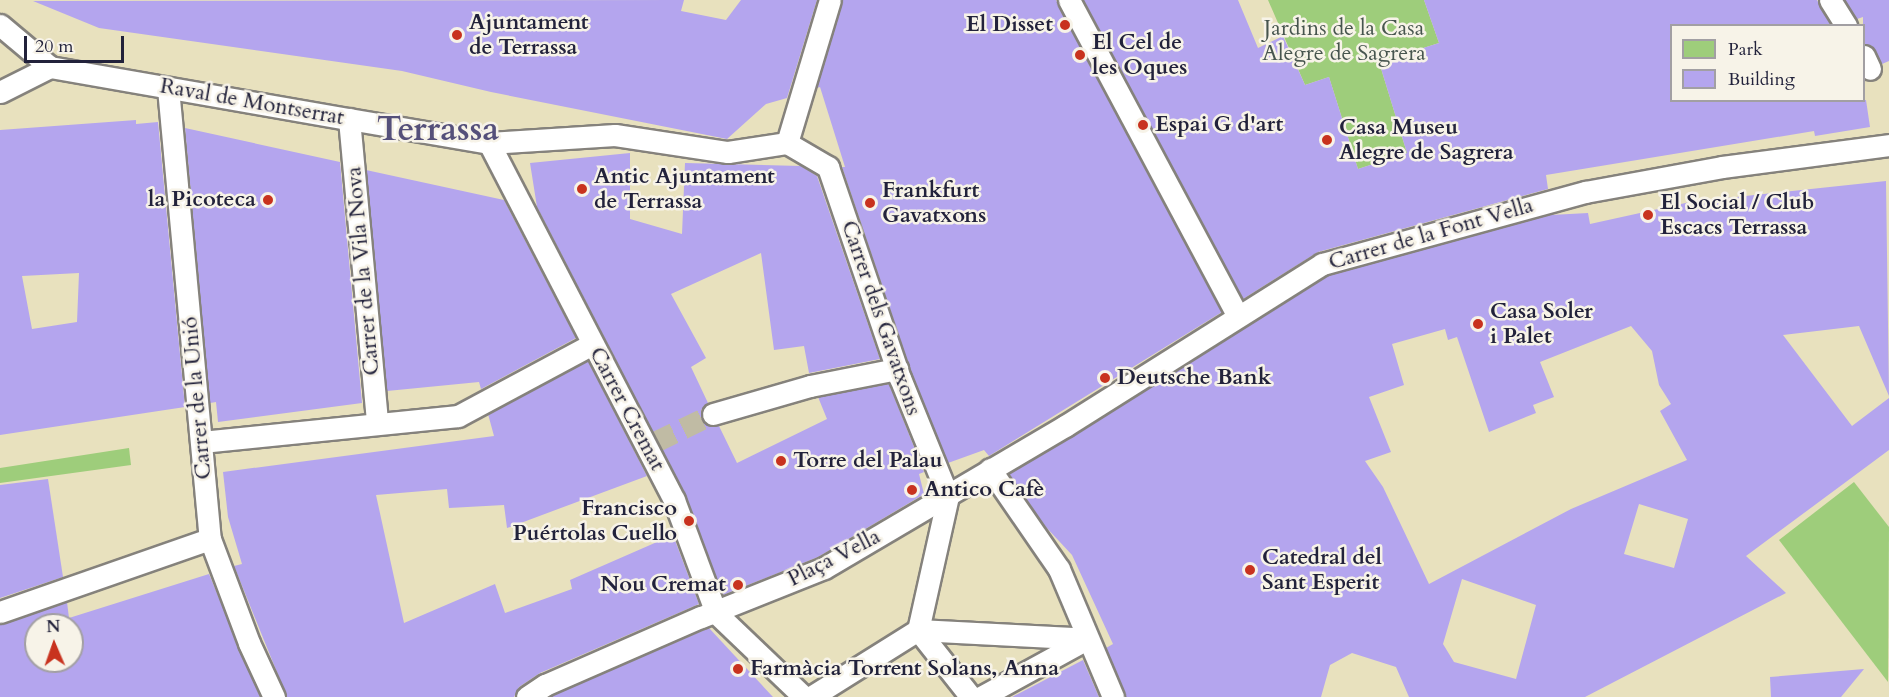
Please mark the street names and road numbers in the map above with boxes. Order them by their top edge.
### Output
street label: Raval de Montserrat [158,73,346,131]
street label: Carrer de la Vila Nova [341,165,385,377]
street label: Carrer de la Font Vella [1326,192,1536,276]
street label: Carrer dels Gavatxons [835,217,927,419]
street label: Carrer de la Unió [177,315,217,481]
street label: Carrer Cremat [583,343,671,475]
street label: Plaça Vella [783,523,885,593]

